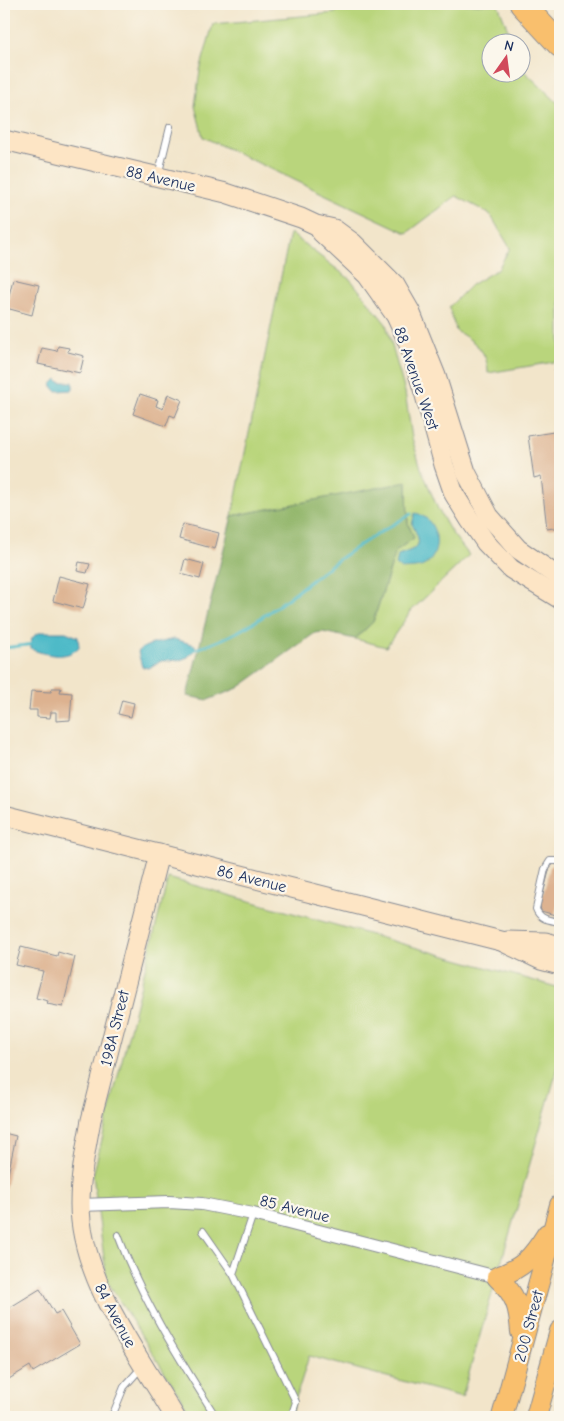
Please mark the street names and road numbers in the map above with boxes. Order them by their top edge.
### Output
street label: 88 Avenue [124,162,197,196]
street label: 88 Avenue West [390,324,442,433]
street label: 86 Avenue [215,862,288,896]
street label: 198A Street [97,988,133,1068]
street label: 85 Avenue [258,1192,331,1226]
street label: 84 Avenue [91,1280,140,1351]
street label: 200 Street [511,1288,547,1364]

